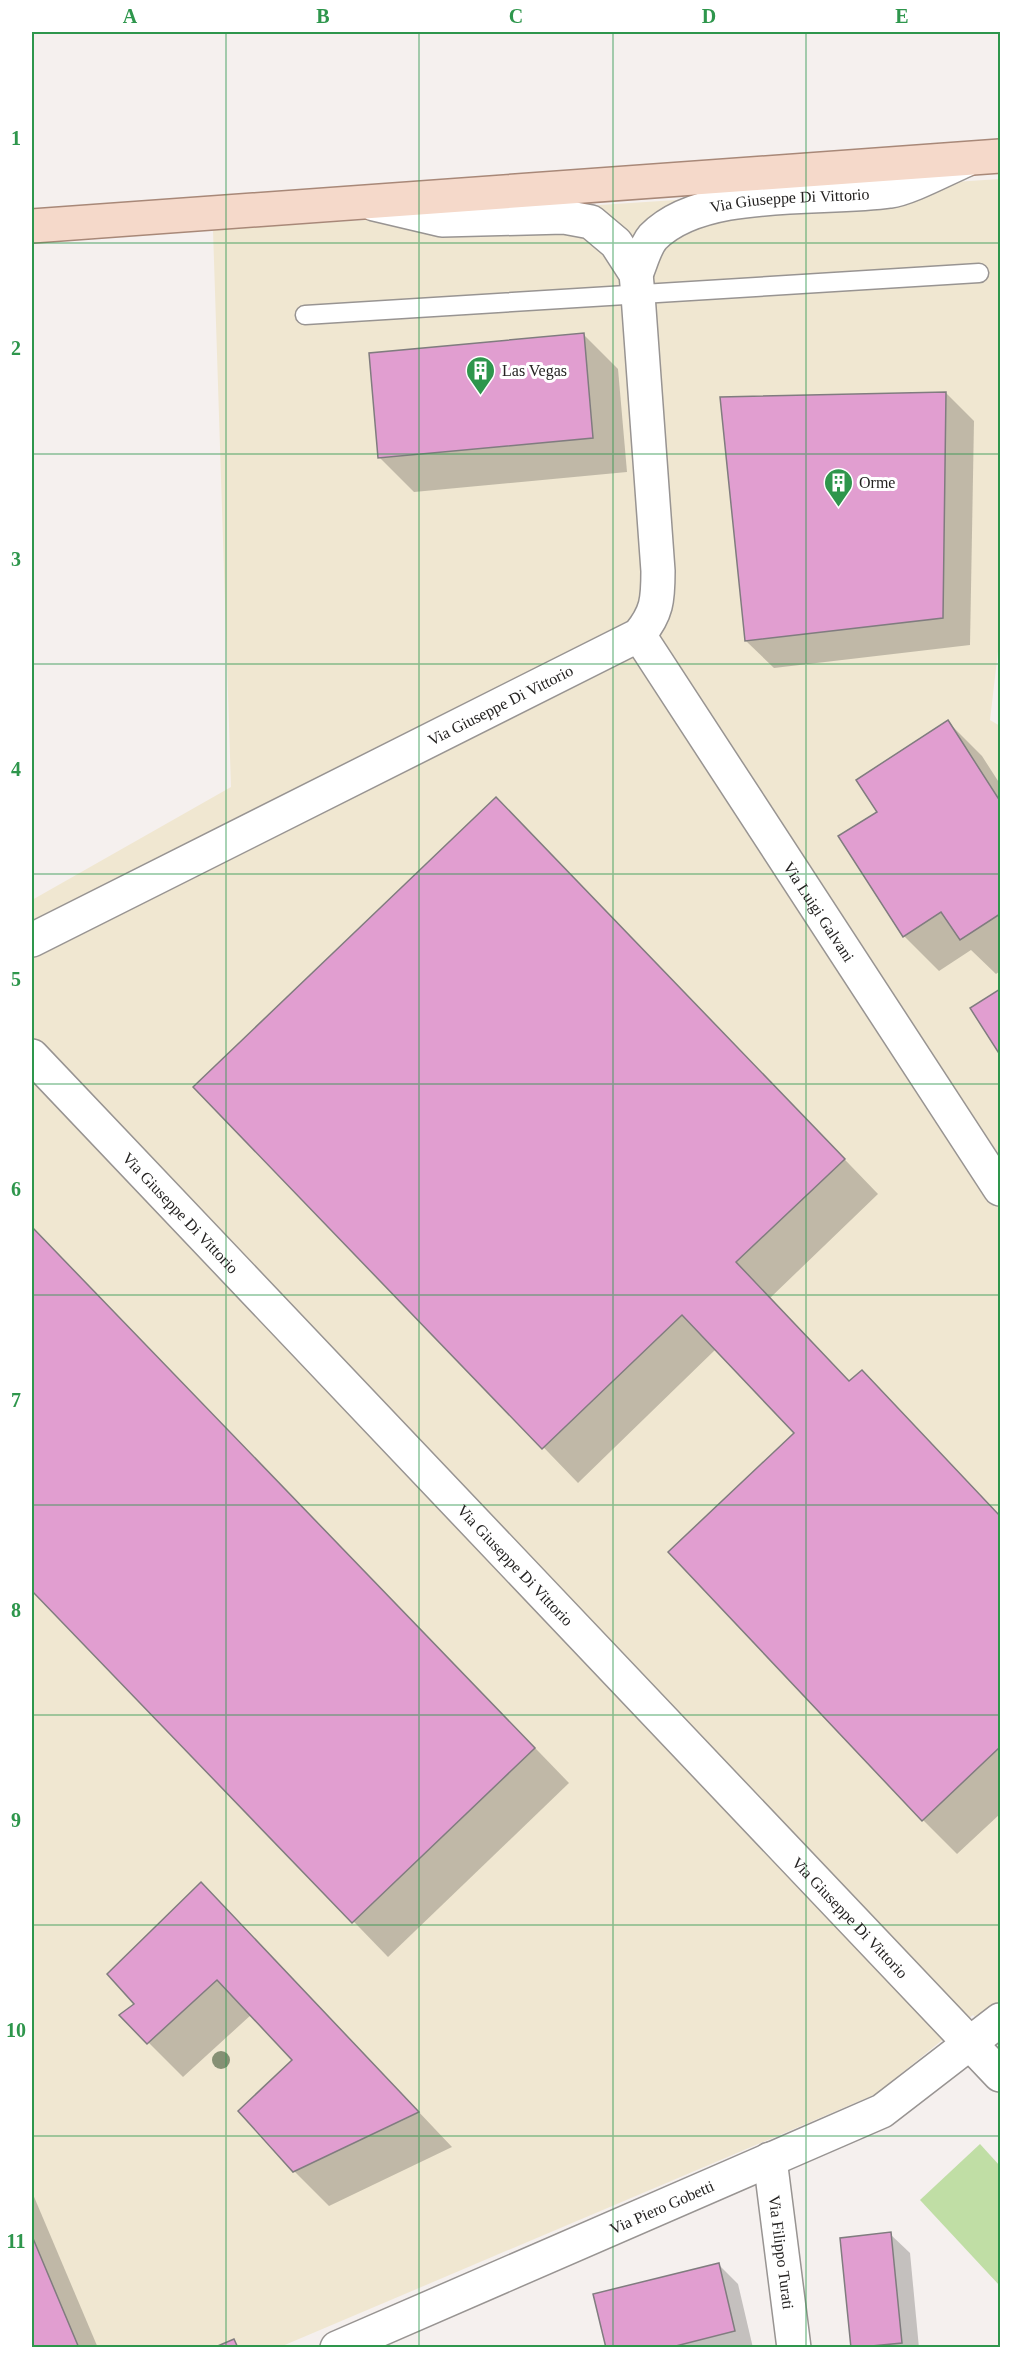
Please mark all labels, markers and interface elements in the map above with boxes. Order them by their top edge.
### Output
text: A [123,5,138,27]
text: B [316,5,330,27]
text: C [509,5,523,27]
text: D [702,5,716,27]
text: E [895,5,909,27]
text: 1 [11,127,21,149]
street label: Via Giuseppe Di Vittorio [708,185,870,216]
text: 2 [11,337,21,359]
building icon: Las Vegas [465,354,497,396]
place label: Las Vegas [502,362,567,380]
building icon: Orme [822,466,854,508]
place label: Orme [859,474,895,491]
text: 3 [11,548,21,570]
street label: Via Giuseppe Di Vittorio [425,661,576,748]
text: 4 [11,758,21,780]
street label: Via Luigi Galvani [781,858,858,965]
text: 5 [11,968,21,990]
street label: Via Giuseppe Di Vittorio [119,1149,242,1276]
text: 6 [11,1178,21,1200]
text: 7 [11,1389,21,1411]
street label: Via Giuseppe Di Vittorio [454,1501,577,1629]
text: 8 [11,1599,21,1621]
text: 9 [11,1809,21,1831]
street label: Via Giuseppe Di Vittorio [789,1853,912,1981]
text: 10 [6,2019,26,2041]
street label: Via Piero Gobetti [607,2176,717,2237]
street label: Via Filippo Turati [766,2194,798,2311]
text: 11 [7,2230,25,2252]

